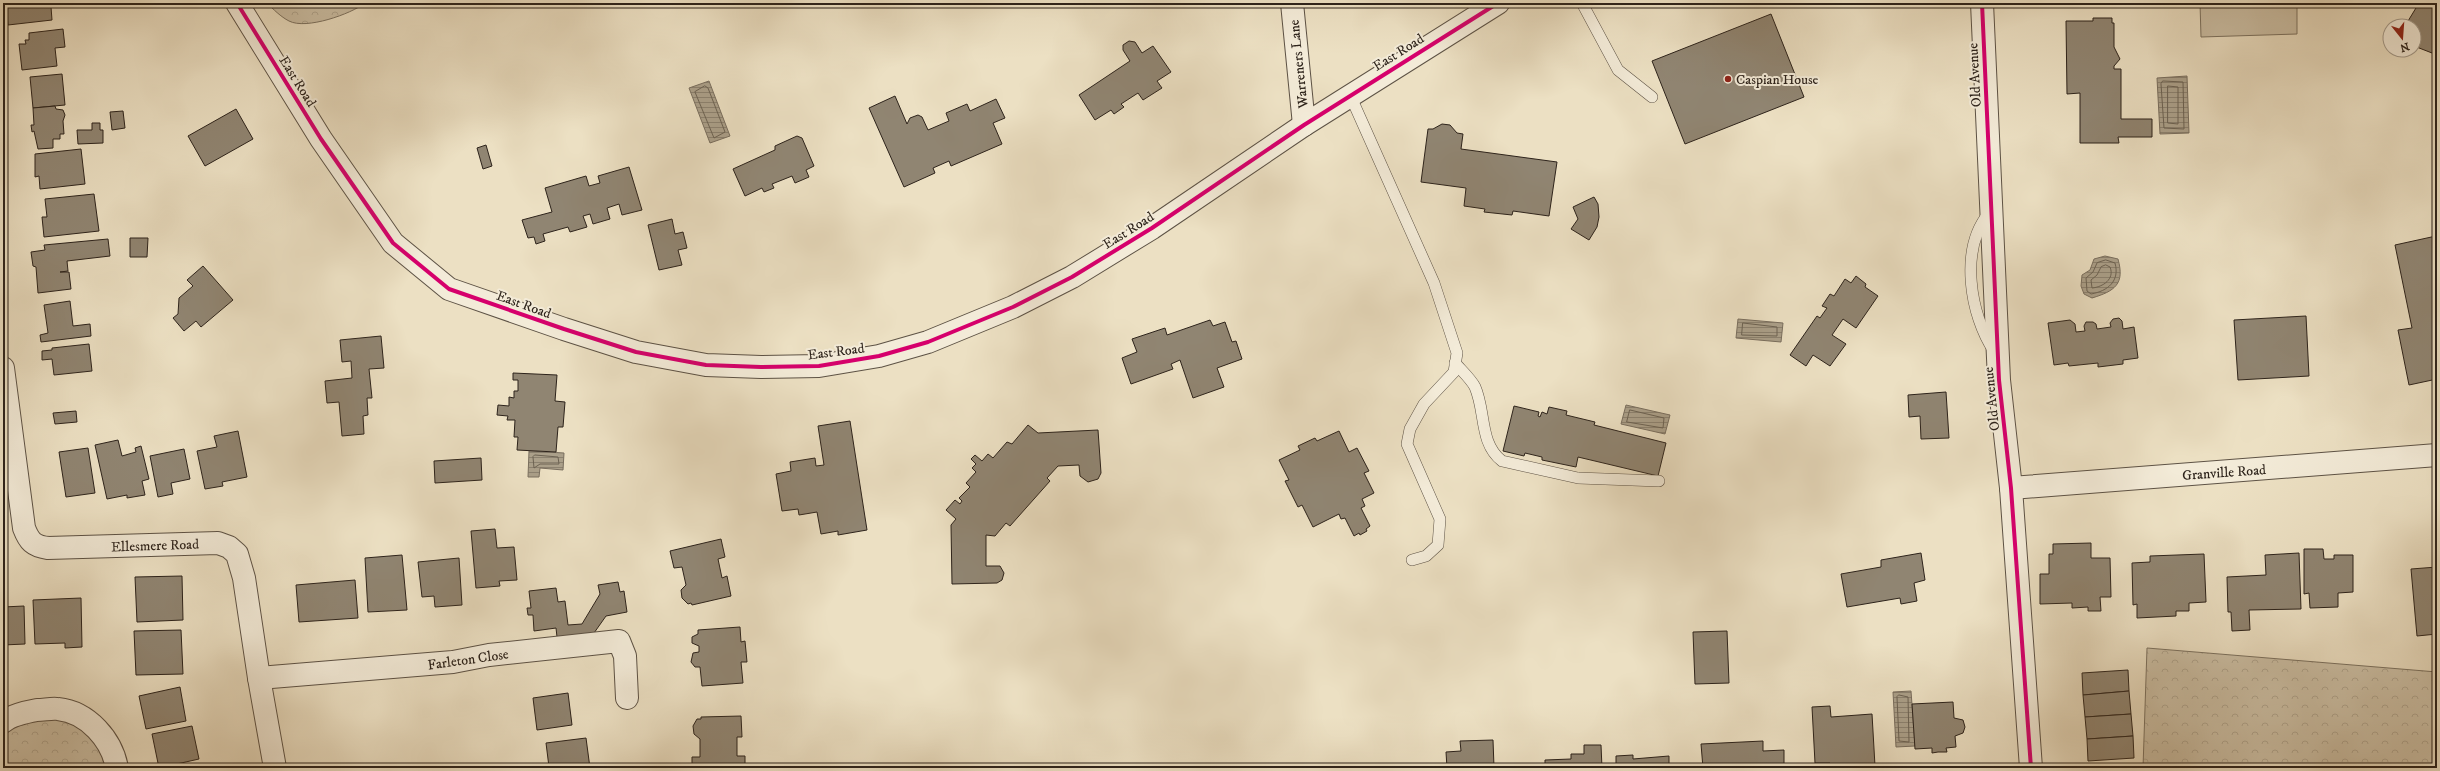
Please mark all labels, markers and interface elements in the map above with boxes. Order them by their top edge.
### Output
street label: Warreners Lane [1285,18,1313,110]
north arrow [2382,18,2422,58]
street label: East Road [1370,30,1427,76]
text: N [2398,39,2411,55]
street label: Old Avenue [1964,42,1986,108]
street label: East Road [274,53,320,110]
place label: Caspian House [1736,71,1819,89]
marker: Caspian House [1723,74,1733,84]
street label: East Road [1100,208,1157,254]
street label: East Road [494,287,554,323]
street label: East Road [807,340,866,364]
street label: Old Avenue [1980,366,2004,432]
street label: Granville Road [2181,461,2267,485]
street label: Ellesmere Road [111,535,199,557]
street label: Farleton Close [427,645,510,675]

